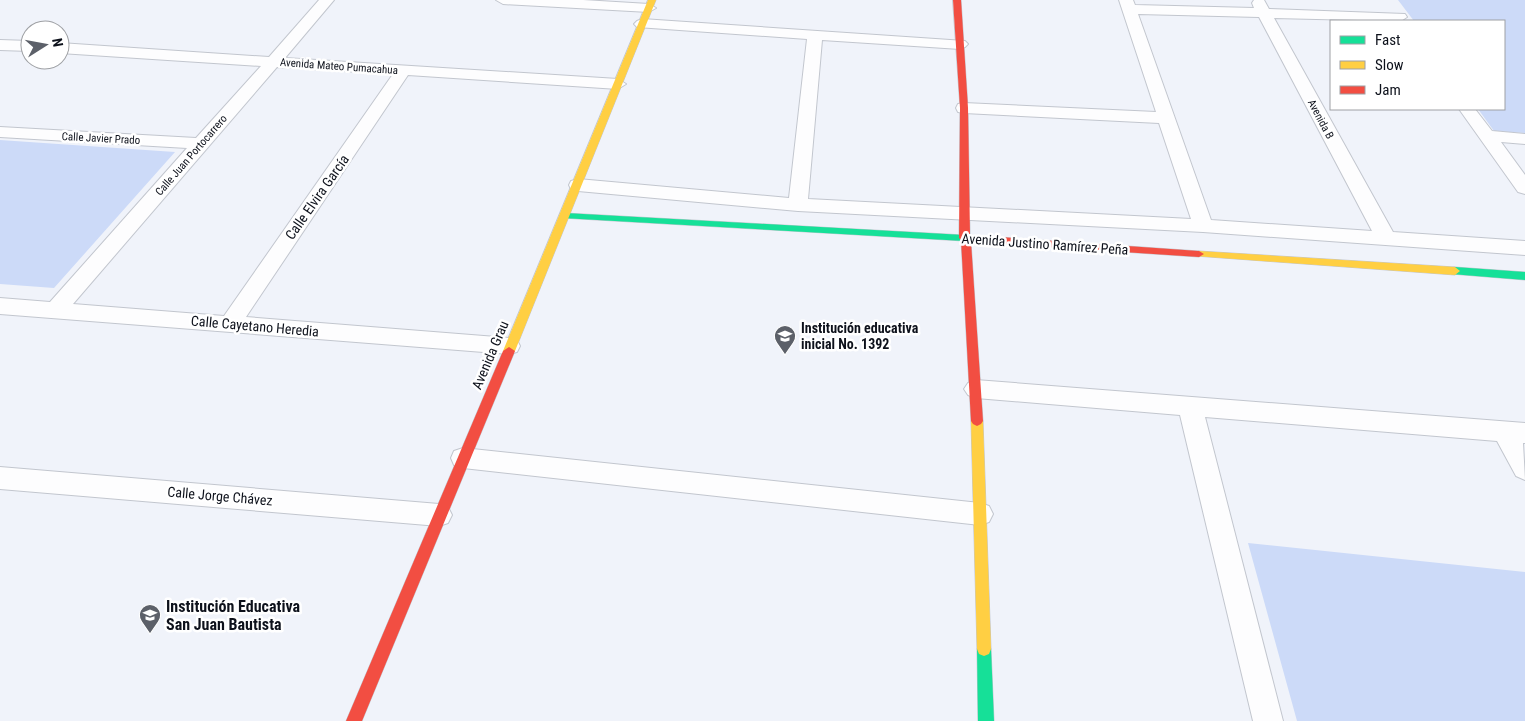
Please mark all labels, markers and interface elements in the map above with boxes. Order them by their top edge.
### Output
north arrow [20,20,70,70]
legend [1330,20,1505,110]
text: Fast [1375,31,1400,49]
text: N [49,37,66,48]
street label: Avenida Mateo Pumacahua [280,56,398,77]
text: Slow [1375,56,1404,74]
text: Jam [1375,81,1401,99]
street label: Avenida B [1305,97,1336,141]
street label: Calle Juan Portocarrero [153,112,230,198]
street label: Calle Javier Prado [61,130,141,147]
street label: Calle Elvira García [282,152,352,242]
street label: Avenida Justino Ramírez Peña [961,230,1129,258]
street label: Calle Cayetano Heredia [190,312,320,340]
street label: Avenida Grau [468,318,512,392]
place label: Institución educativa inicial No. 1392 [801,320,919,352]
school or university icon: Institución educativa inicial No. 1392 [773,324,797,355]
street label: Calle Jorge Chávez [167,483,273,509]
place label: Institución Educativa San Juan Bautista [166,597,300,634]
school or university icon: Institución Educativa San Juan Bautista [138,603,162,634]

